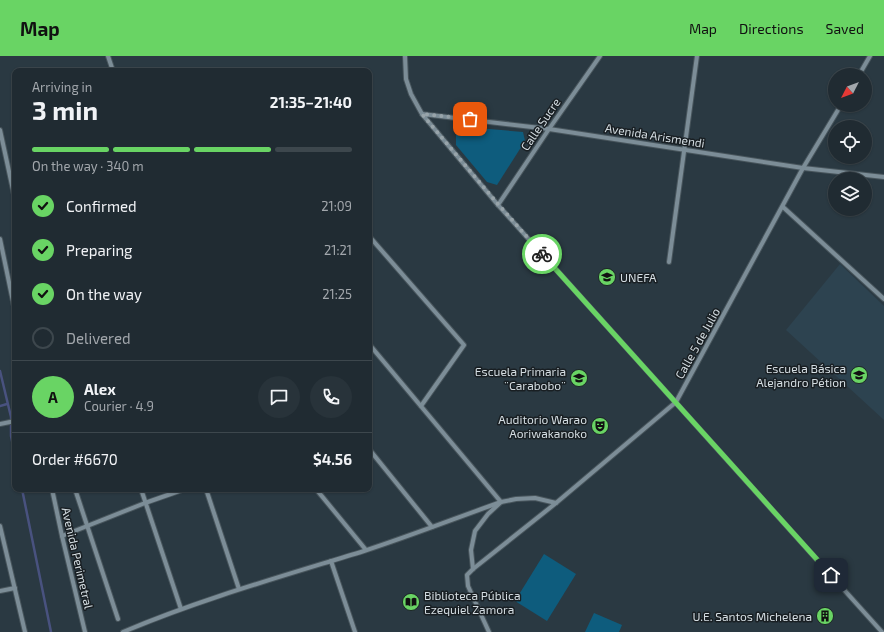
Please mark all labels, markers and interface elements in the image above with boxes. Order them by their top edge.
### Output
text: Map [20,17,60,40]
text: Map [689,20,717,37]
text: Directions [739,20,804,37]
text: Saved [826,20,864,37]
north arrow [828,68,872,112]
map controls [828,68,872,216]
text: Arriving in [32,79,92,95]
text: 21:35–21:40 [270,93,352,111]
text: 3 min [32,94,98,125]
street label: Calle Sucre [517,95,563,153]
pin [453,102,487,136]
icon: bag [459,108,481,130]
street label: Avenida Arismendi [604,120,706,150]
button: locate [828,120,872,164]
text: On the way · 340 m [32,158,144,174]
button: layers [828,172,872,216]
icon: check [32,195,54,217]
text: Confirmed [66,197,137,215]
text: 21:09 [321,198,352,214]
courier [522,234,562,274]
icon: check [32,239,54,261]
text: Preparing [66,241,132,259]
text: 21:21 [324,242,352,258]
icon: bike [531,243,553,265]
school or university icon: UNEFA [597,267,617,287]
place label: UNEFA [620,270,657,284]
icon: check [32,283,54,305]
text: On the way [66,285,142,303]
text: 21:25 [322,286,352,302]
street label: Calle 5 de Julio [672,305,722,381]
text: Delivered [66,329,131,347]
place label: Escuela Básica Alejandro Pétion [756,361,846,390]
place label: Escuela Primaria ¨Carabobo¨ [475,364,566,392]
school or university icon: Escuela Básica Alejandro Pétion [849,365,869,385]
school or university icon: Escuela Primaria ¨Carabobo¨ [569,368,589,388]
button: chat [258,376,300,418]
button: phone [310,376,352,418]
text: Alex [84,380,116,398]
text: A [48,388,58,406]
text: Courier · 4.9 [84,398,154,414]
place label: Auditorio Warao Aoriwakanoko [498,412,587,440]
theatre icon: Auditorio Warao Aoriwakanoko [590,416,610,436]
text: Order #6670 [32,450,118,468]
text: $4.56 [313,450,352,468]
street label: Avenida Perimetral [60,506,97,611]
pin [814,558,848,592]
icon: home [820,564,842,586]
place label: Biblioteca Pública Ezequiel Zamora [424,588,521,616]
library icon: Biblioteca Pública Ezequiel Zamora [401,592,421,612]
building icon: U.E. Santos Michelena [815,606,835,626]
place label: U.E. Santos Michelena [692,609,812,623]

